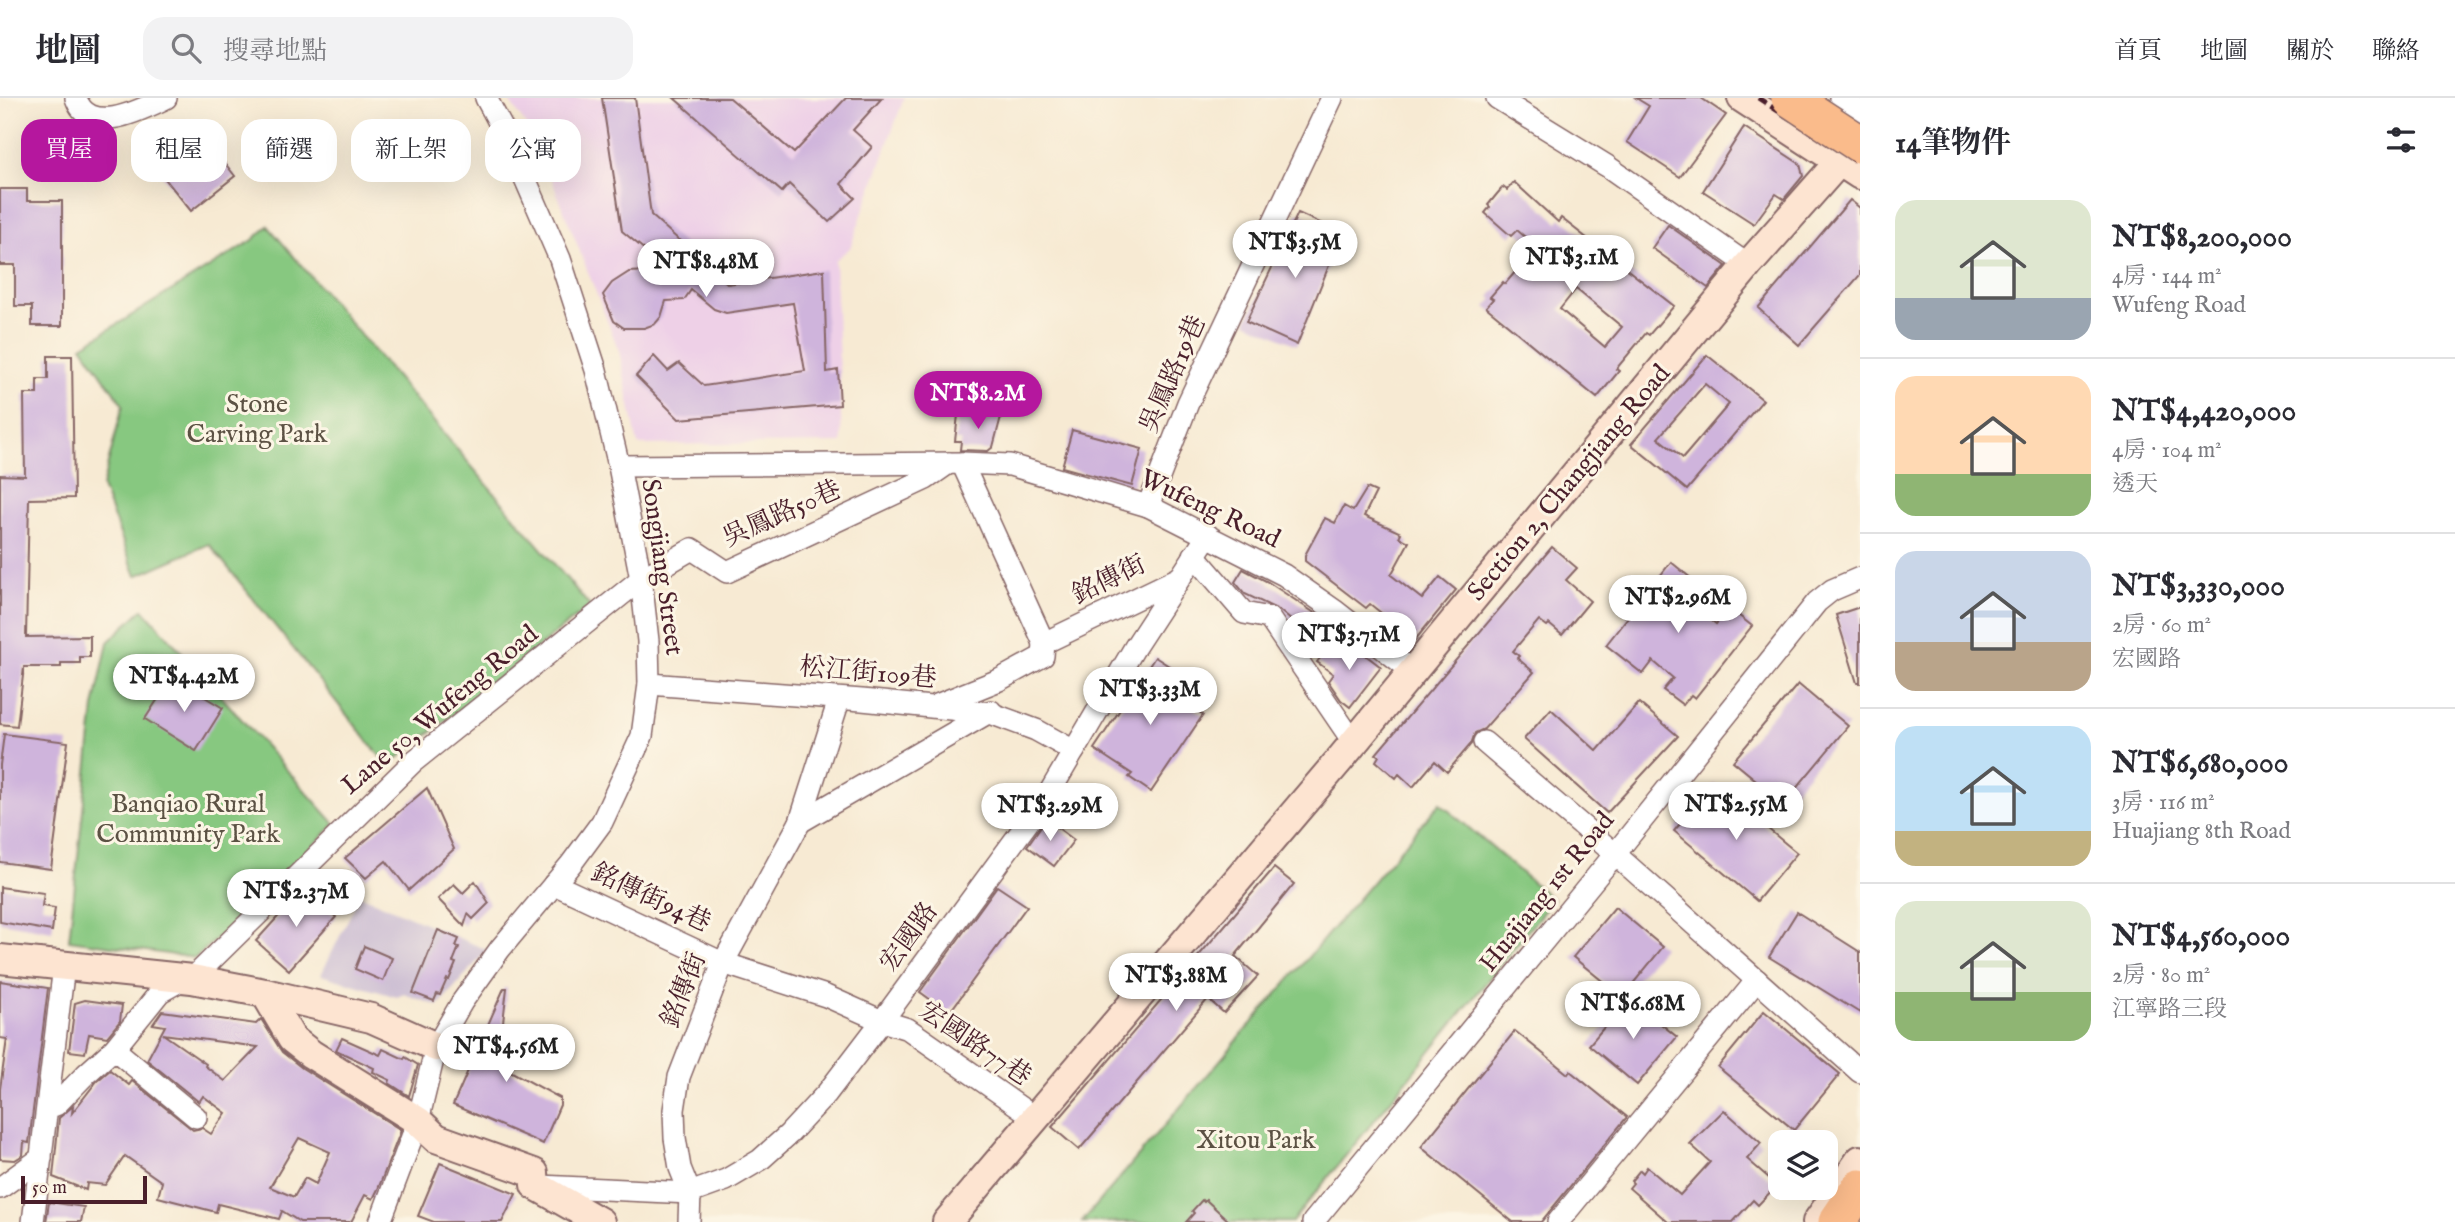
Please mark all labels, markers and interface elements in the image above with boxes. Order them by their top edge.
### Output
search box [143,17,633,80]
icon: search [167,29,205,67]
text: 地圖 [35,31,101,73]
text: 搜尋地點 [223,35,327,68]
text: 首頁 [2114,36,2162,67]
text: 地圖 [2200,36,2248,67]
text: 關於 [2286,36,2334,67]
text: 聯絡 [2372,36,2420,67]
chip: 買屋 [21,119,117,182]
chip: 租屋 [131,119,227,182]
chip: 篩選 [241,119,337,182]
chip: 新上架 [351,119,471,182]
chip: 公寓 [485,119,581,182]
icon: filters [2382,121,2420,159]
text: 14筆物件 [1895,125,2011,163]
text: NT$8,200,000 [2112,219,2292,257]
pin: NT$3.5M [1230,220,1360,280]
text: NT$3.5M [1249,228,1341,257]
icon: home [1951,228,2035,312]
pin: NT$3.1M [1507,236,1637,295]
pin: NT$8.48M [634,240,778,299]
text: NT$3.1M [1525,243,1619,272]
text: NT$8.48M [653,247,759,276]
text: 4房 · 144 m² [2112,262,2222,291]
text: Wufeng Road [2112,291,2246,320]
street label: 吳鳳路19巷 [1132,310,1214,438]
street label: Section 2, Changjiang Road [1460,358,1678,608]
pin: NT$8.2M [913,372,1043,431]
text: NT$8.2M [930,379,1026,408]
park label: Stone Carving Park [187,388,329,451]
text: NT$4,420,000 [2112,393,2296,431]
icon: home [1951,404,2035,488]
text: 4房 · 104 m² [2112,436,2222,465]
street label: Wufeng Road [1134,462,1286,556]
text: 透天 [2112,470,2158,499]
street label: 吳鳳路50巷 [718,473,846,555]
street label: Songjiang Street [633,477,691,657]
street label: 銘傳街 [1067,548,1151,612]
text: NT$3,330,000 [2112,568,2285,606]
pin: NT$2.96M [1606,575,1750,635]
icon: home [1951,579,2035,663]
text: NT$2.96M [1625,583,1731,612]
text: 2房 · 60 m² [2112,611,2211,640]
pin: NT$3.71M [1277,612,1421,672]
street label: Lane 50, Wufeng Road [335,618,545,802]
text: NT$3.71M [1298,620,1400,649]
text: 宏國路 [2112,645,2181,674]
street label: 松江街109巷 [798,651,938,695]
pin: NT$4.42M [112,654,256,714]
text: NT$4.42M [129,662,239,691]
pin: NT$3.33M [1078,668,1222,727]
text: NT$3.33M [1099,675,1201,704]
text: NT$6,680,000 [2112,745,2288,783]
icon: home [1951,754,2035,838]
pin: NT$2.55M [1664,782,1808,842]
pin: NT$3.29M [978,784,1122,843]
park label: Banqiao Rural Community Park [96,788,281,851]
text: 3房 · 116 m² [2112,788,2215,817]
text: NT$2.55M [1684,790,1788,819]
text: NT$3.29M [997,791,1103,820]
street label: Huajiang 1st Road [1472,805,1622,979]
text: Huajiang 8th Road [2112,817,2291,846]
street label: 銘傳街94巷 [586,856,716,940]
pin: NT$2.37M [224,870,368,929]
text: NT$2.37M [243,877,349,906]
street label: 宏國路 [873,896,945,978]
text: NT$4,560,000 [2112,918,2290,956]
icon: home [1951,929,2035,1013]
street label: 銘傳街 [654,948,714,1032]
pin: NT$3.88M [1104,954,1248,1013]
text: NT$3.88M [1125,961,1227,990]
text: 2房 · 80 m² [2112,961,2210,990]
pin: NT$6.68M [1561,982,1705,1041]
text: NT$6.68M [1581,989,1685,1018]
street label: 宏國路77巷 [913,994,1037,1094]
text: 江寧路三段 [2112,995,2227,1024]
pin: NT$4.56M [434,1024,578,1084]
text: NT$4.56M [453,1032,559,1061]
park label: Xitou Park [1196,1124,1317,1157]
map controls [1768,1130,1838,1200]
button: layers [1768,1130,1838,1200]
scale bar [21,1173,147,1205]
text: 50 m [32,1176,67,1200]

